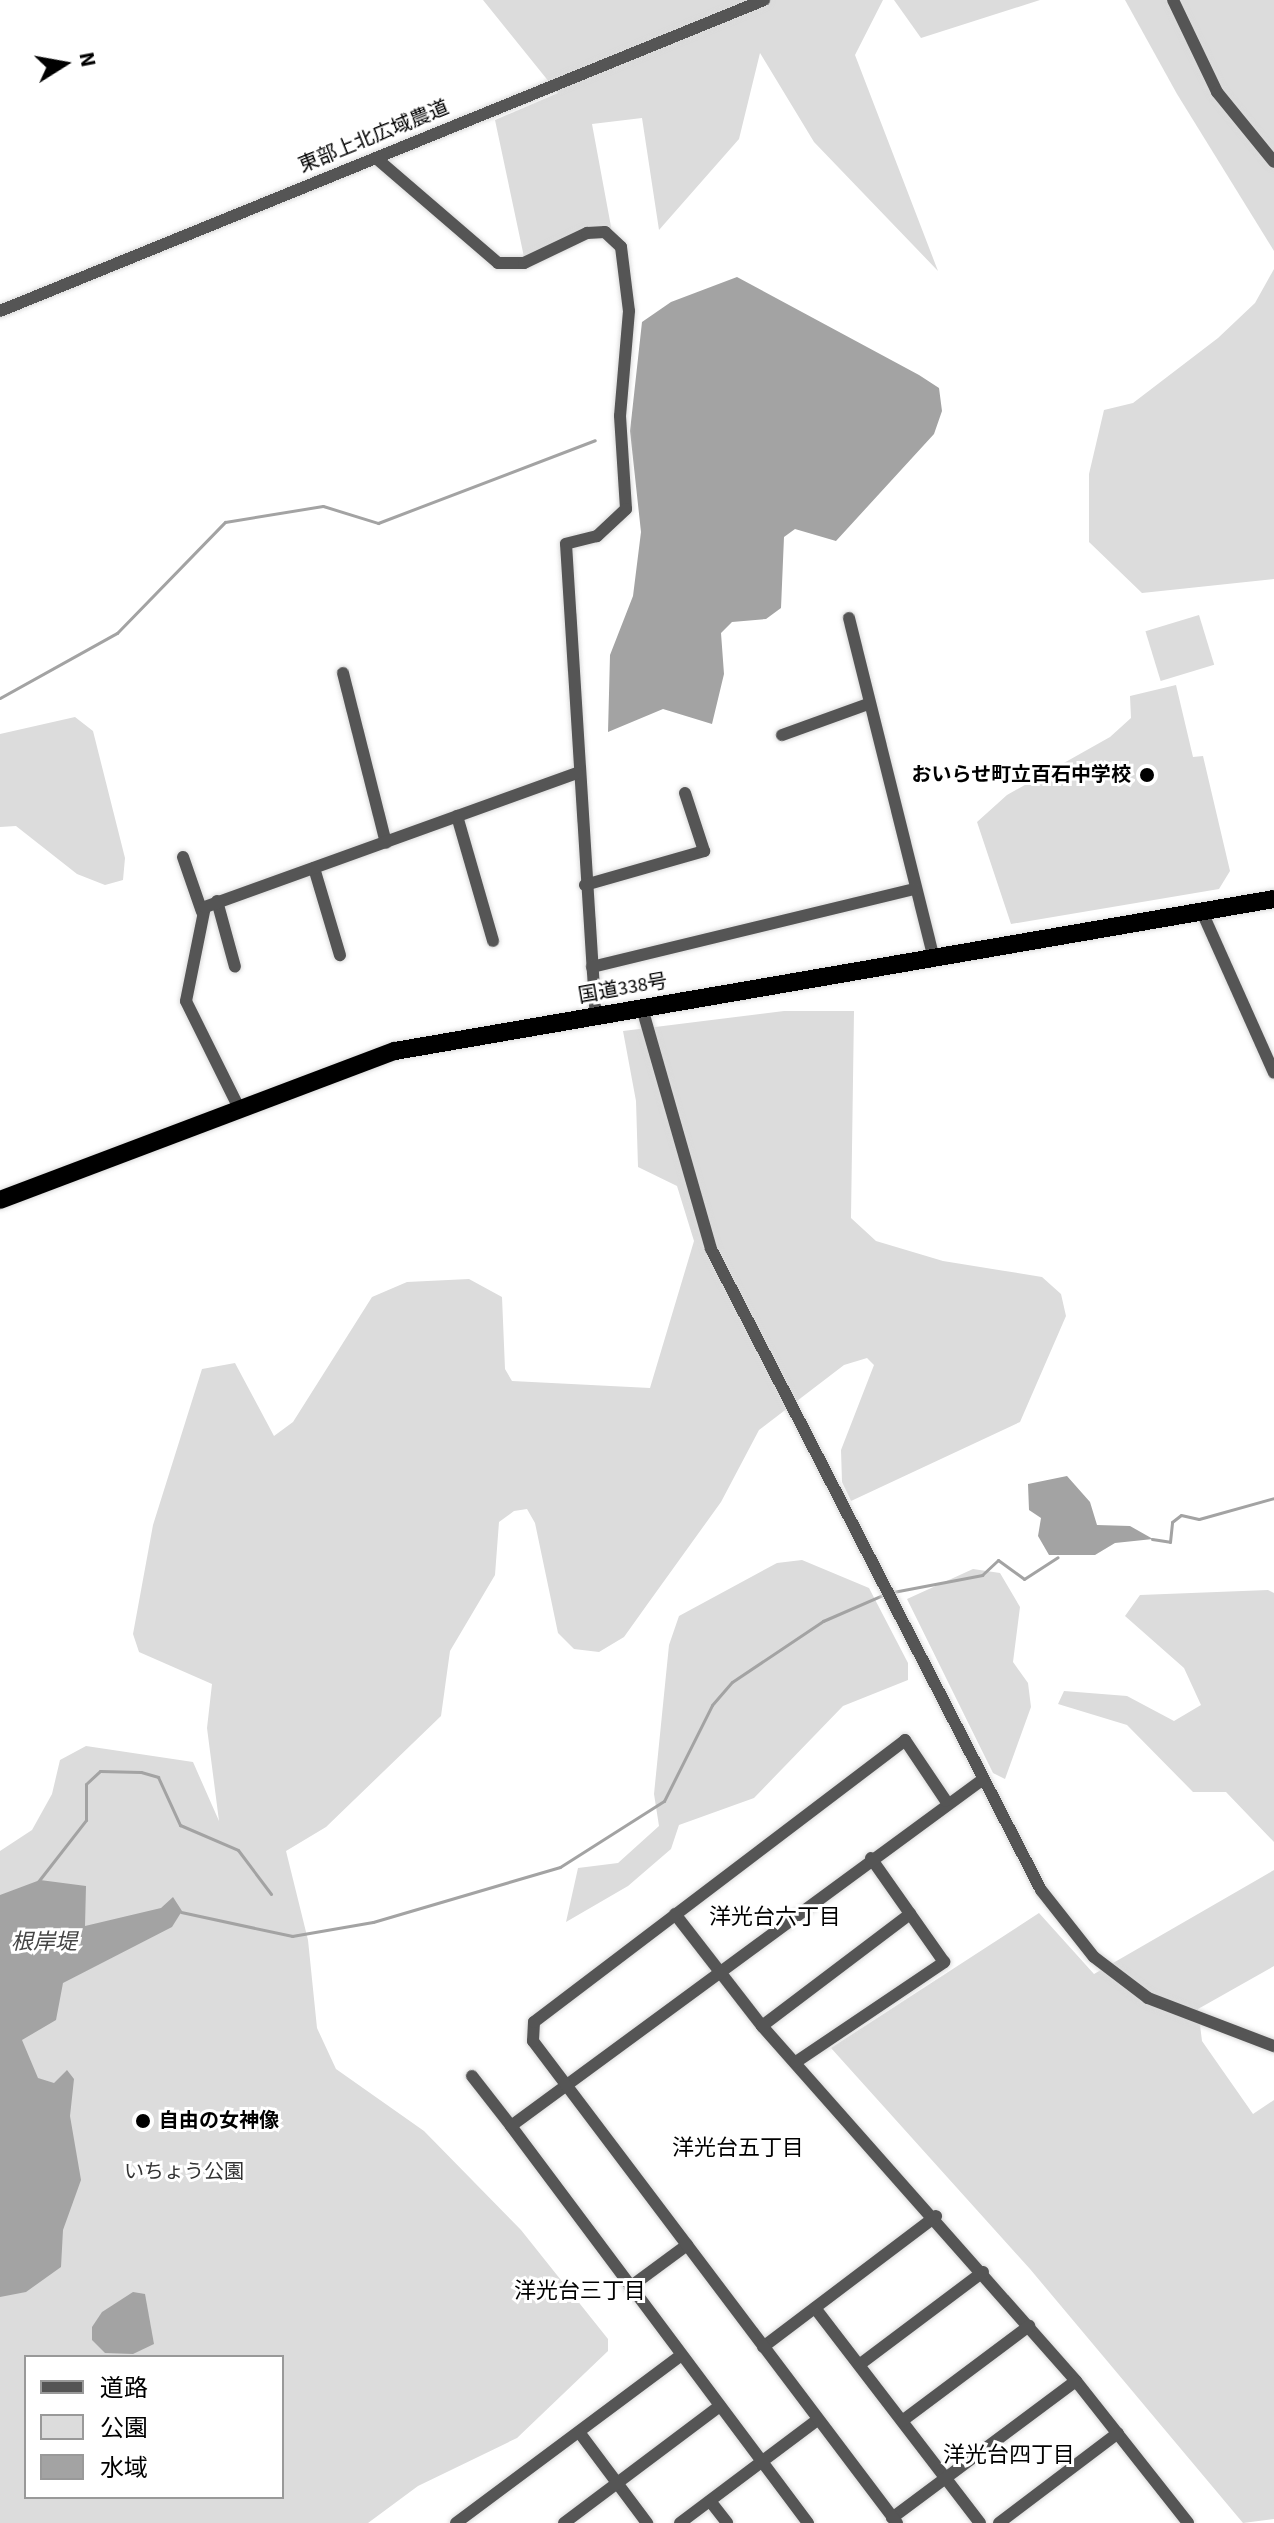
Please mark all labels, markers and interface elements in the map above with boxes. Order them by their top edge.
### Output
north arrow [24,24,104,104]
text: N [70,49,105,70]
street label: 東部上北広域農道 [295,96,453,178]
place label: おいらせ町立百石中学校 [911,763,1131,787]
marker: おいらせ町立百石中学校 [1138,766,1156,784]
street label: 国道338号 [577,969,669,1009]
district label: 洋光台六丁目 [709,1905,841,1931]
water label: 根岸堤 [11,1930,77,1956]
place label: 自由の女神像 [159,2109,279,2133]
marker: 自由の女神像 [134,2112,152,2130]
district label: 洋光台五丁目 [672,2136,804,2162]
park label: いちょう公園 [124,2160,244,2184]
district label: 洋光台三丁目 [514,2279,646,2305]
legend [24,2355,284,2499]
text: 道路 [100,2371,148,2406]
text: 公園 [100,2411,148,2446]
district label: 洋光台四丁目 [943,2443,1075,2469]
text: 水域 [100,2451,148,2486]

